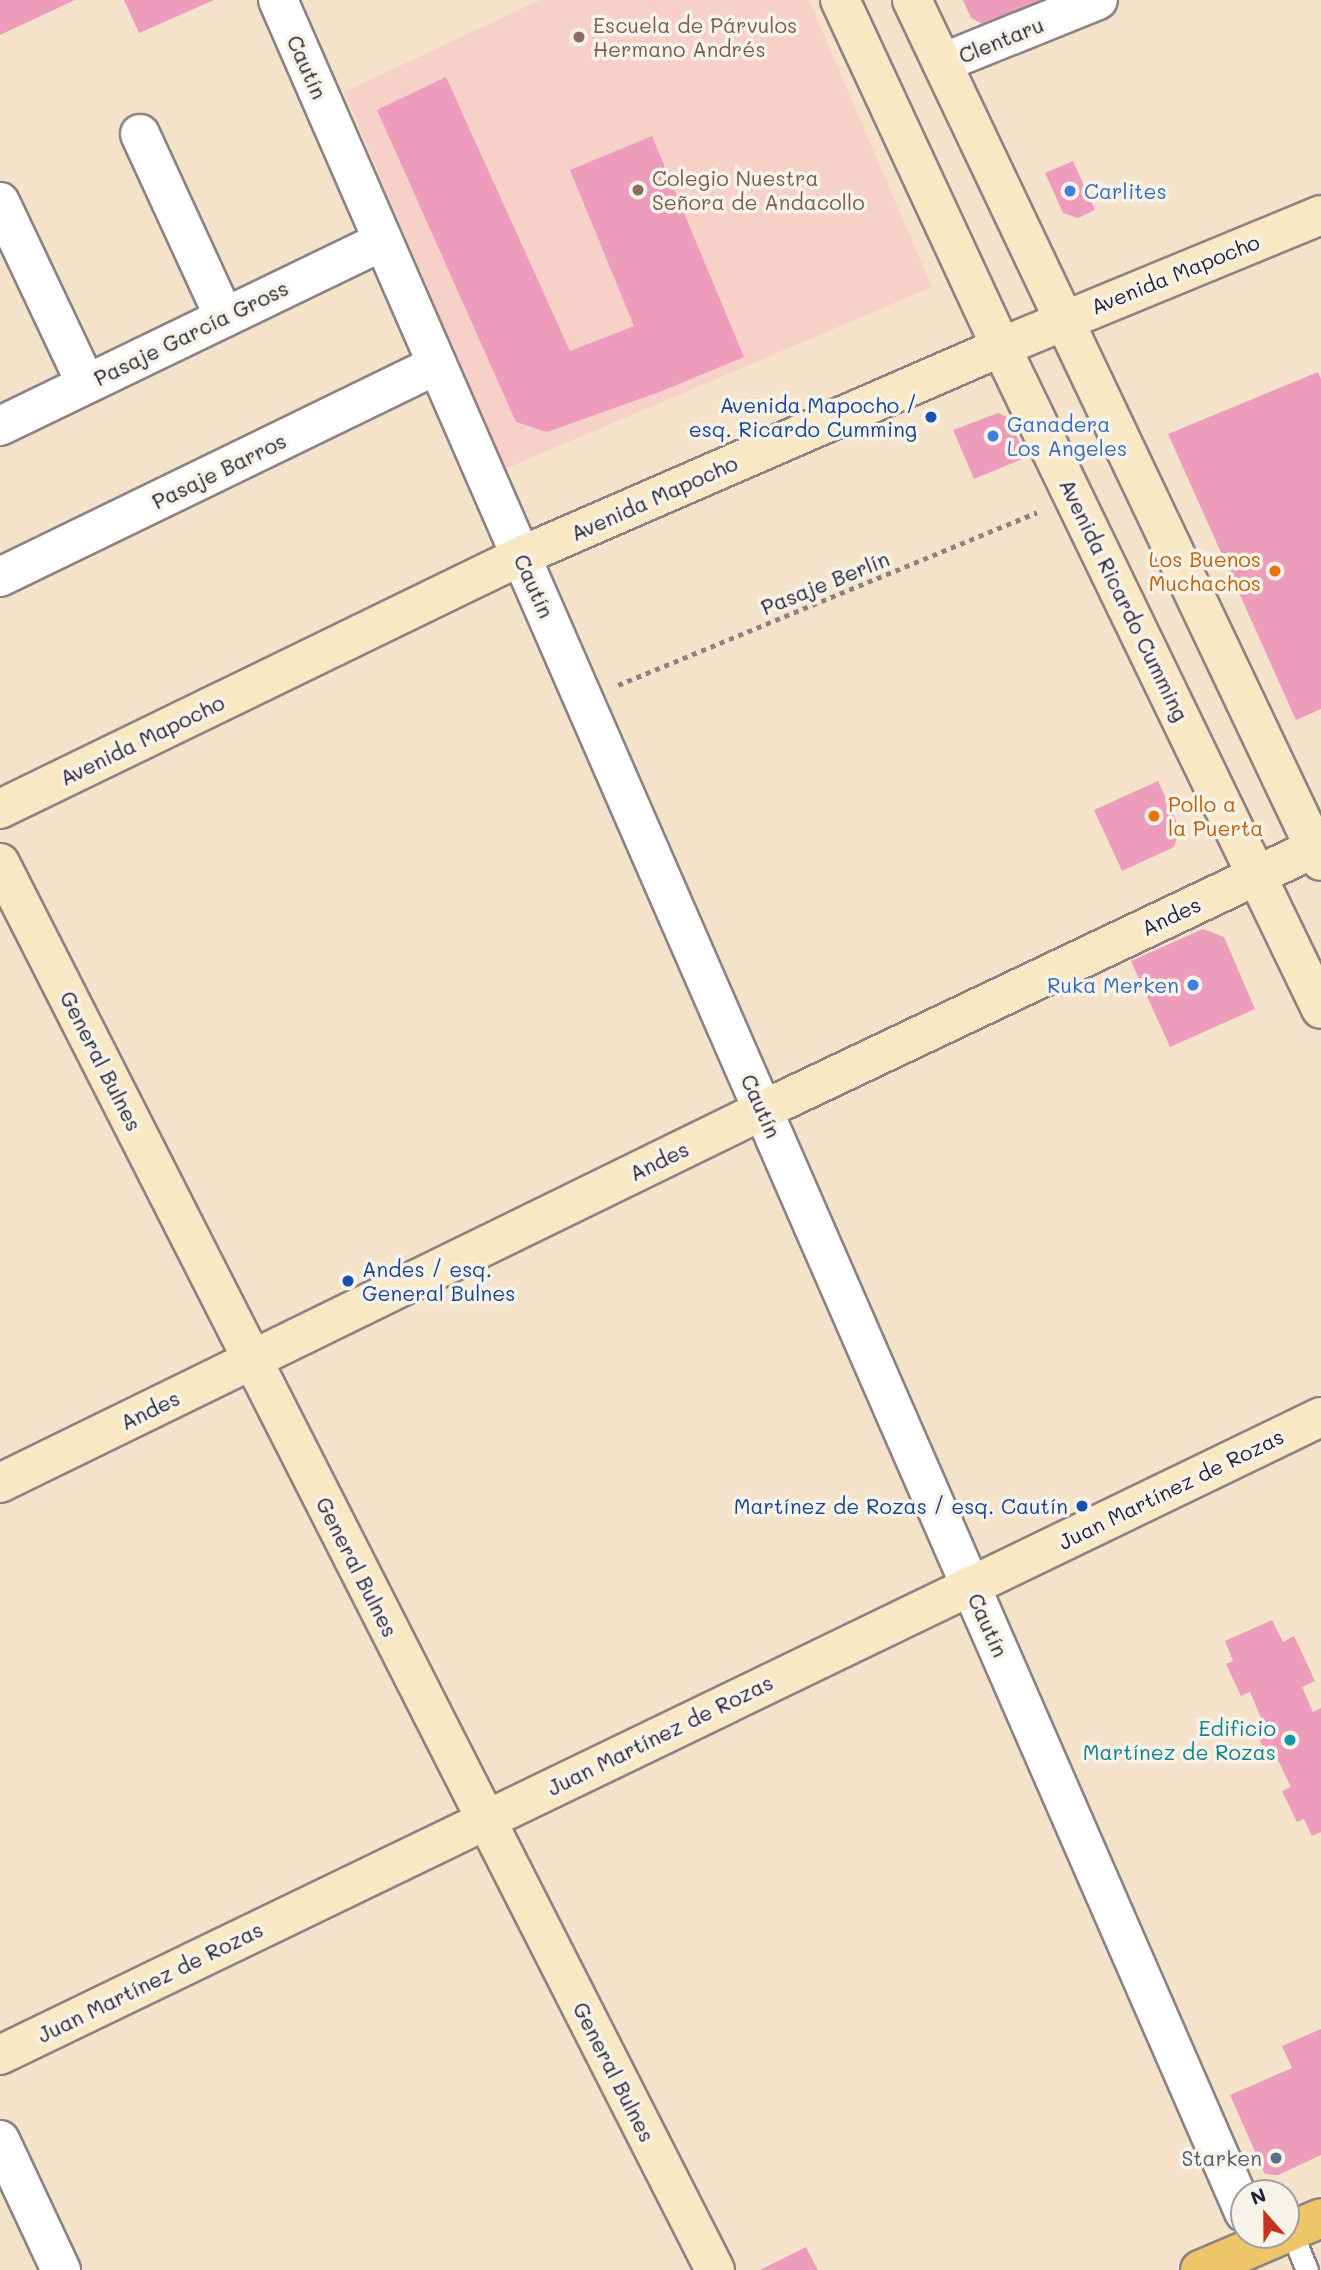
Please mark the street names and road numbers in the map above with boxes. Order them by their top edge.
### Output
street label: Clentaru [955,12,1047,68]
street label: Cautín [282,31,332,103]
street label: Avenida Mapocho [1087,229,1263,319]
street label: Pasaje García Gross [90,275,292,391]
street label: Pasaje Barros [148,428,290,514]
street label: Avenida Mapocho [567,450,741,546]
street label: Avenida Ricardo Cumming [1054,475,1194,725]
street label: Pasaje Berlín [757,546,893,620]
street label: Cautín [509,550,559,622]
street label: Avenida Mapocho [56,689,228,791]
street label: Andes [1137,891,1205,941]
street label: General Bulnes [55,987,147,1135]
street label: Cautín [736,1070,786,1142]
street label: Andes [625,1136,693,1186]
street label: Andes [116,1385,184,1435]
street label: Juan Martínez de Rozas [1054,1423,1288,1555]
street label: General Bulnes [311,1493,403,1641]
street label: Cautín [963,1589,1013,1661]
street label: Juan Martínez de Rozas [543,1669,777,1801]
street label: Juan Martínez de Rozas [33,1916,267,2048]
street label: General Bulnes [568,1998,660,2146]

